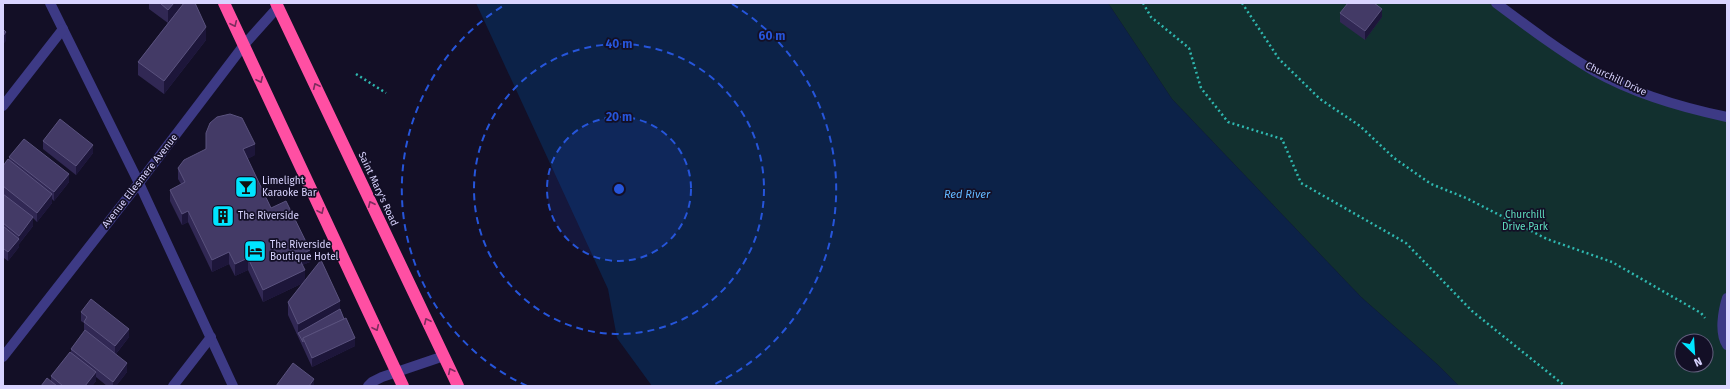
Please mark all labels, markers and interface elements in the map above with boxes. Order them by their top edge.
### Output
one-way arrow [229,20,237,27]
text: 60 m [759,29,785,43]
text: 40 m [606,37,632,51]
street label: Churchill Drive [1583,60,1649,98]
one-way arrow [255,76,263,84]
one-way arrow [313,83,321,90]
text: 20 m [606,110,632,124]
street label: Avenue Ellesmere Avenue [100,132,180,230]
street label: Saint Mary's Road [356,150,400,228]
bar icon: Limelight Karaoke Bar [233,174,259,200]
place label: Limelight Karaoke Bar [262,175,317,199]
centre of rings [612,182,626,196]
water label: Red River [944,188,991,201]
one-way arrow [368,200,376,208]
building icon: The Riverside [210,203,236,229]
one-way arrow [316,206,324,214]
park label: Churchill Drive Park [1502,209,1549,233]
place label: The Riverside [238,210,299,222]
hotel icon: The Riverside Boutique Hotel [242,238,268,264]
place label: The Riverside Boutique Hotel [270,239,339,263]
one-way arrow [424,318,432,325]
one-way arrow [372,325,380,332]
north arrow [1674,333,1714,373]
text: N [1692,354,1704,369]
one-way arrow [448,368,456,375]

